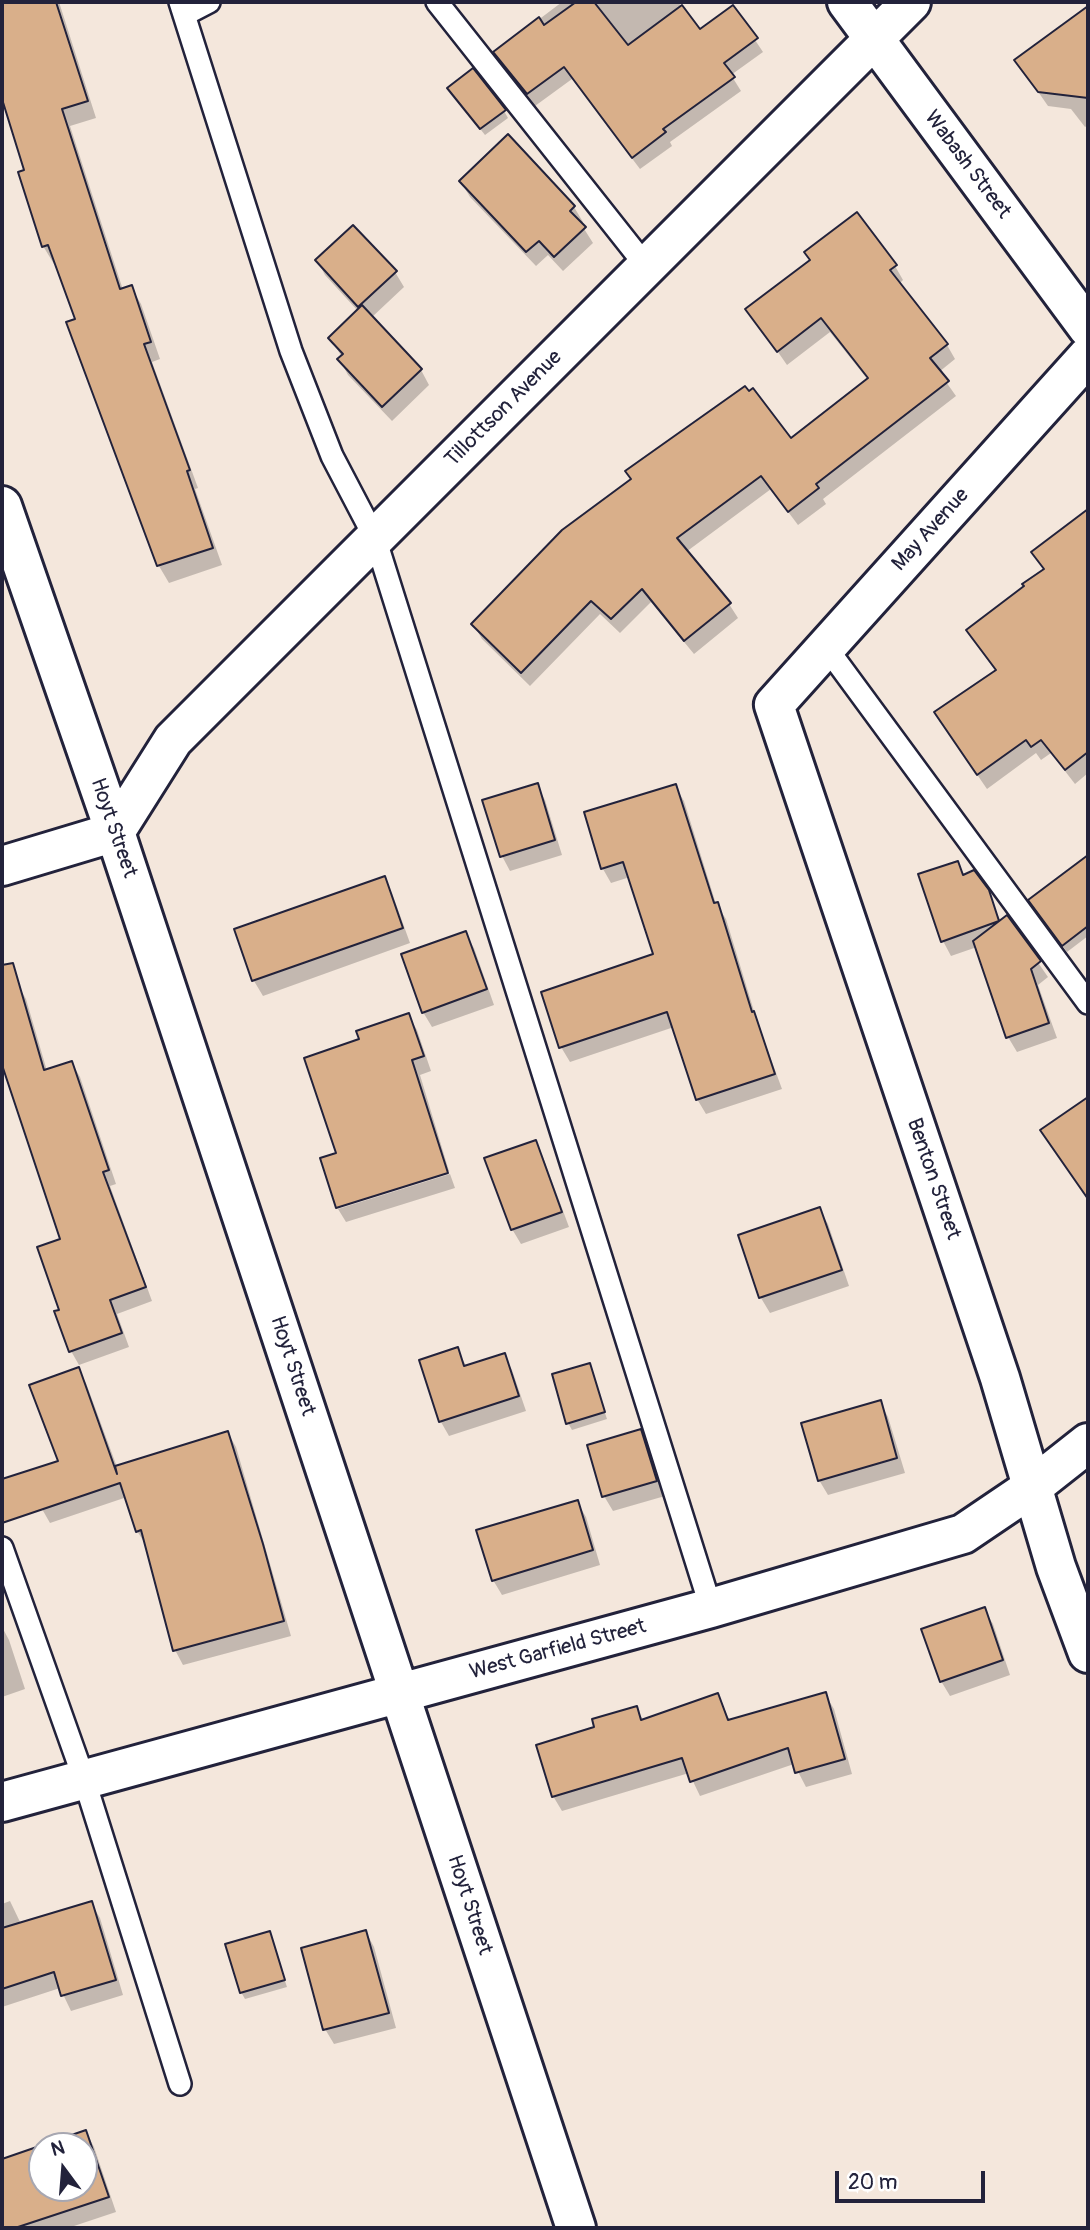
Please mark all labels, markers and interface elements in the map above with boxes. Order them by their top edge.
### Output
street label: Wabash Street [918,106,1016,224]
street label: Tillottson Avenue [440,345,568,473]
street label: May Avenue [887,483,975,577]
street label: Hoyt Street [84,775,142,881]
street label: Benton Street [901,1115,965,1243]
street label: Hoyt Street [264,1313,320,1419]
street label: West Garfield Street [467,1614,649,1686]
street label: Hoyt Street [441,1852,497,1958]
north arrow [28,2132,98,2202]
text: N [48,2135,67,2162]
scale bar [838,2156,988,2200]
text: 20 m [848,2169,897,2196]

